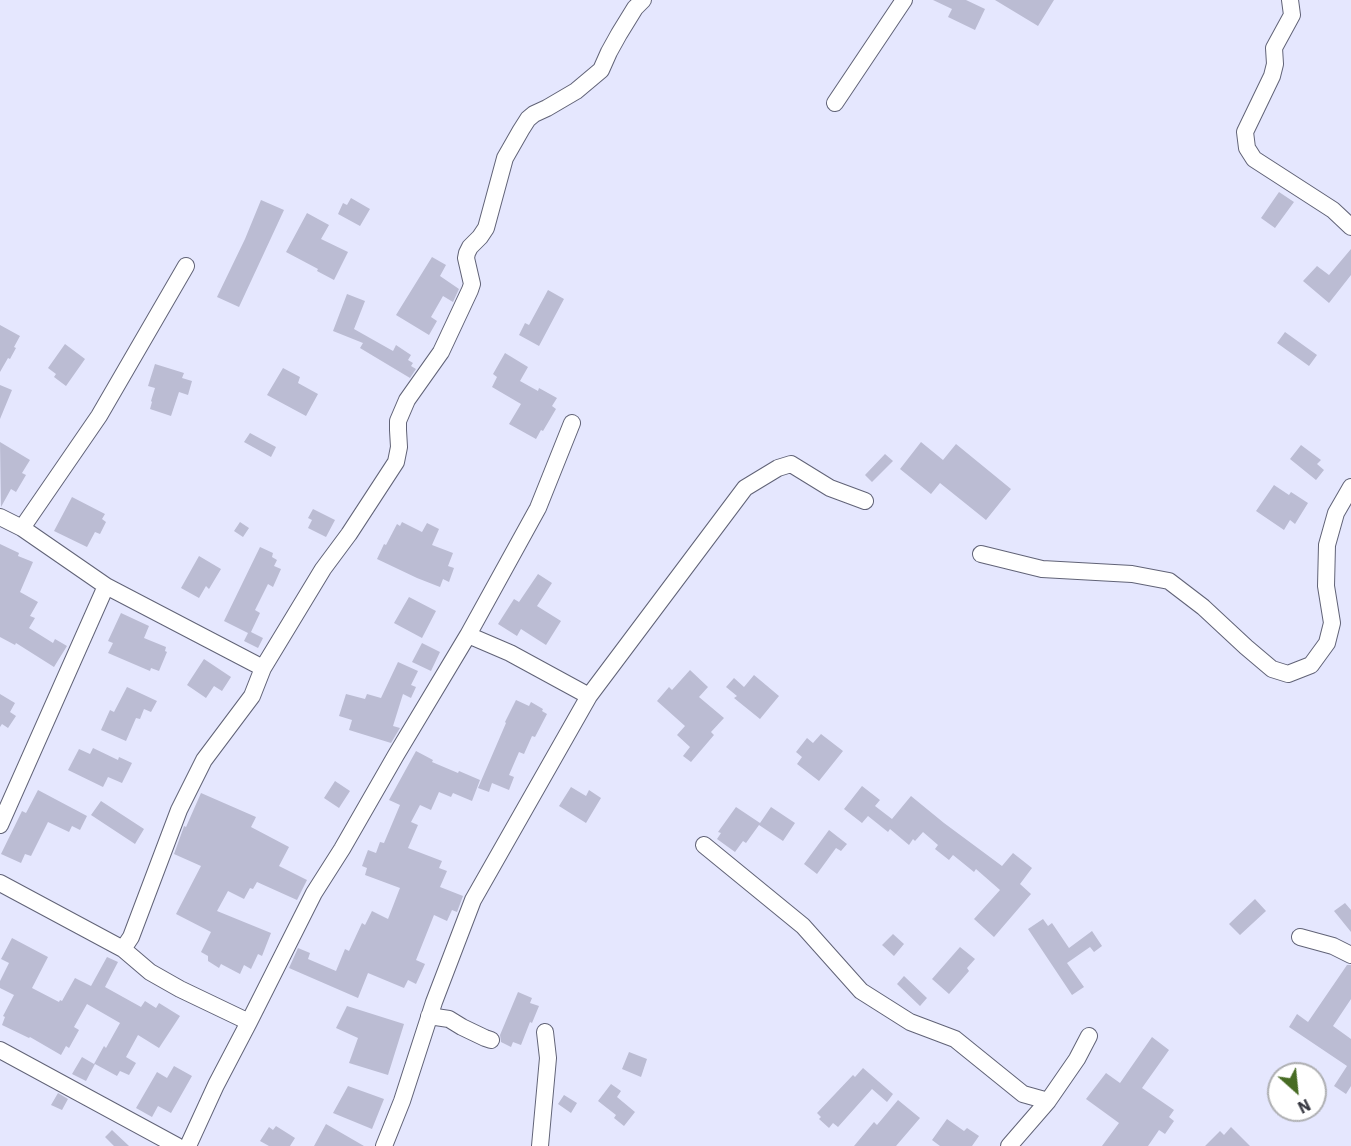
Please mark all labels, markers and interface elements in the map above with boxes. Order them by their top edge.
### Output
north arrow [1267,1062,1327,1122]
text: N [1295,1095,1314,1118]

